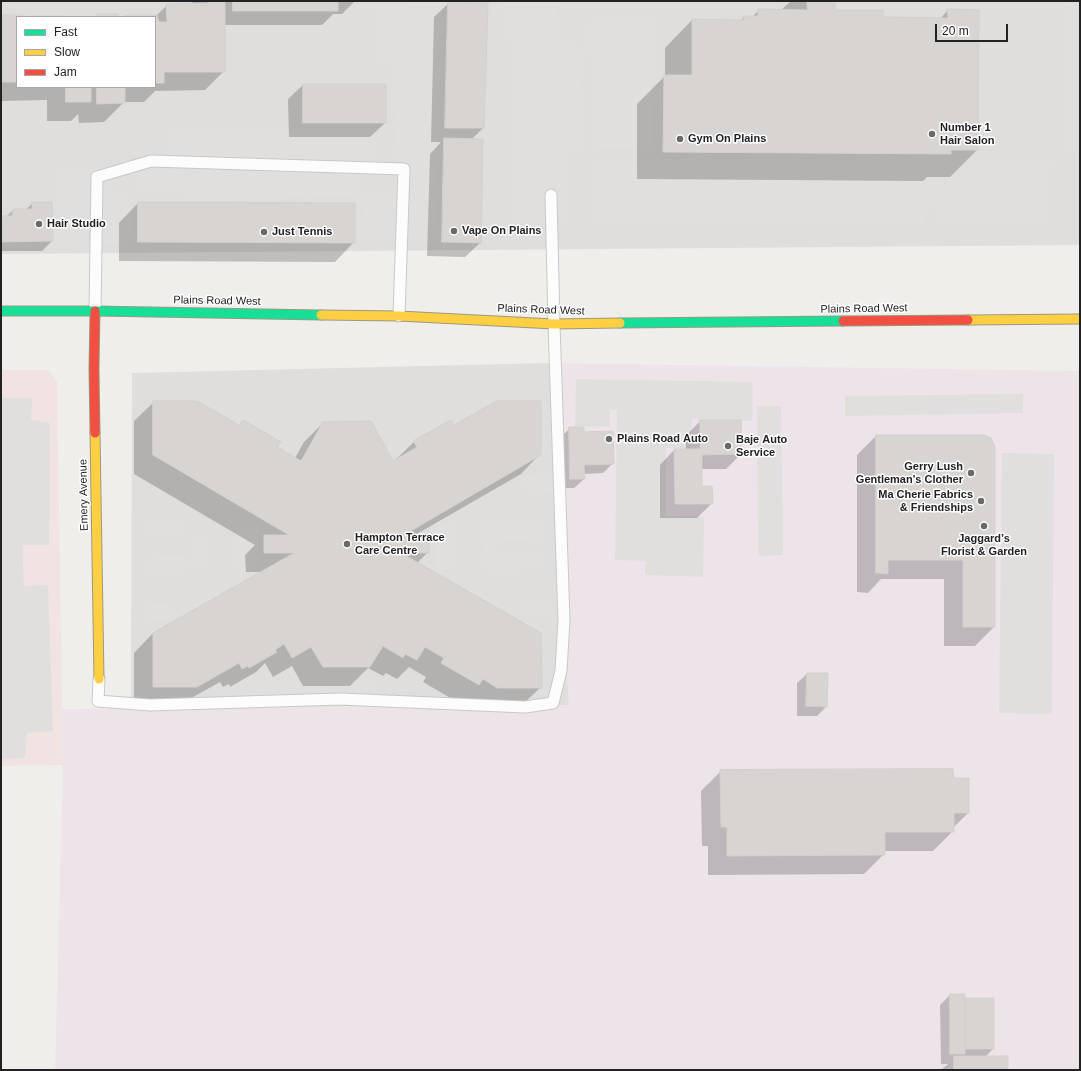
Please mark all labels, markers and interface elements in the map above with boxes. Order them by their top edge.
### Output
legend [16,16,156,88]
scale bar [937,16,1010,42]
text: 20 m [942,24,969,38]
text: Fast [54,25,77,39]
text: Slow [54,45,80,59]
text: Jam [54,65,77,79]
place label: Number 1 Hair Salon [940,121,994,147]
marker: Number 1 Hair Salon [927,129,937,139]
place label: Gym On Plains [688,132,766,146]
marker: Gym On Plains [675,134,685,144]
place label: Hair Studio [47,217,106,231]
marker: Hair Studio [34,219,44,229]
place label: Vape On Plains [462,224,541,238]
place label: Just Tennis [272,225,332,239]
marker: Vape On Plains [449,226,459,236]
marker: Just Tennis [259,227,269,237]
street label: Plains Road West [173,294,261,308]
street label: Plains Road West [497,302,585,318]
street label: Plains Road West [820,302,908,316]
place label: Plains Road Auto [617,432,708,446]
place label: Baje Auto Service [736,433,787,459]
marker: Plains Road Auto [604,434,614,444]
marker: Baje Auto Service [723,441,733,451]
street label: Emery Avenue [77,459,91,531]
place label: Gerry Lush Gentleman's Clother [856,460,963,486]
marker: Gerry Lush Gentleman's Clother [966,468,976,478]
place label: Ma Cherie Fabrics & Friendships [878,488,973,514]
marker: Ma Cherie Fabrics & Friendships [976,496,986,506]
marker: Jaggard’s Florist & Garden [979,521,989,531]
place label: Hampton Terrace Care Centre [355,531,445,557]
place label: Jaggard’s Florist & Garden [941,532,1027,558]
marker: Hampton Terrace Care Centre [342,539,352,549]

